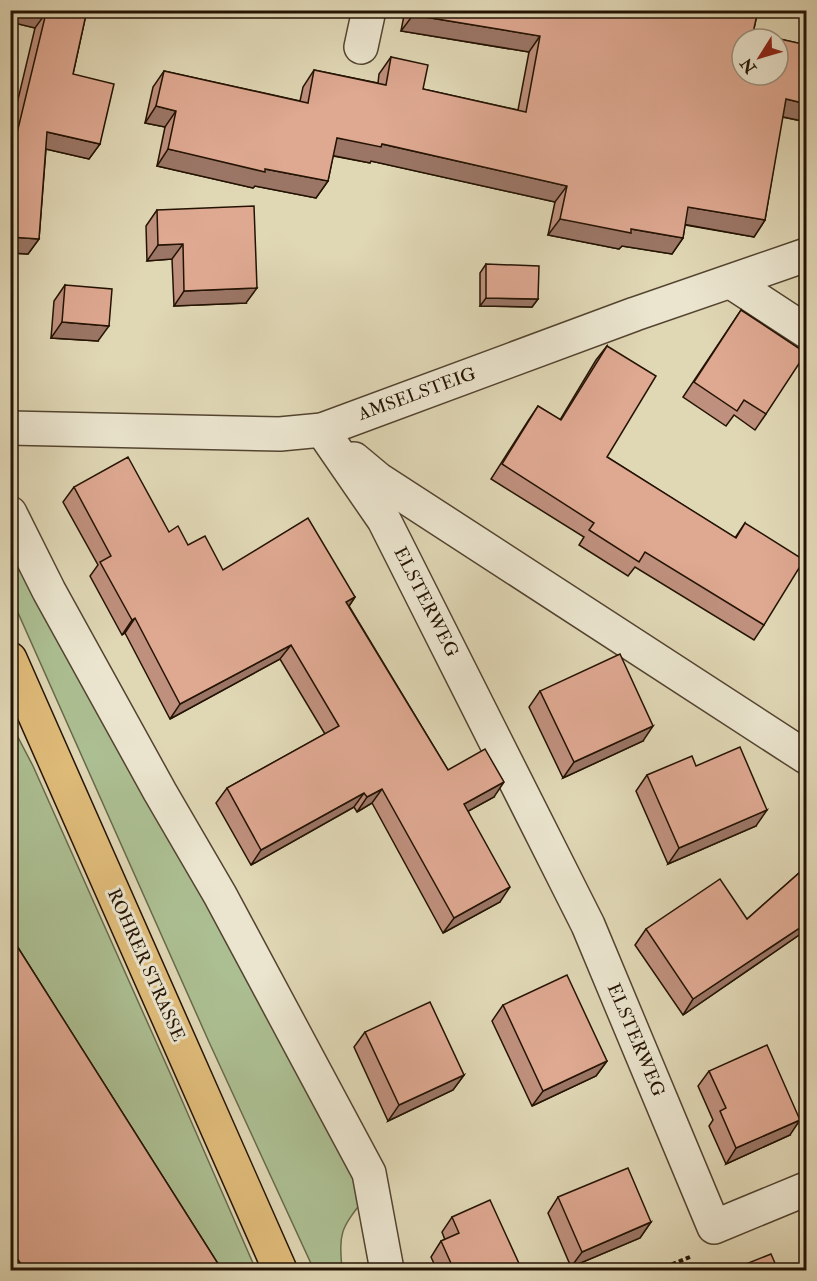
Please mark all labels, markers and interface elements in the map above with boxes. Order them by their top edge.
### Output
north arrow [730,27,790,87]
text: N [736,53,762,78]
street label: AMSELSTEIG [354,362,479,426]
street label: ELSTERWEG [388,543,464,661]
street label: ROHRER STRASSE [102,885,190,1045]
street label: ELSTERWEG [602,980,670,1100]

